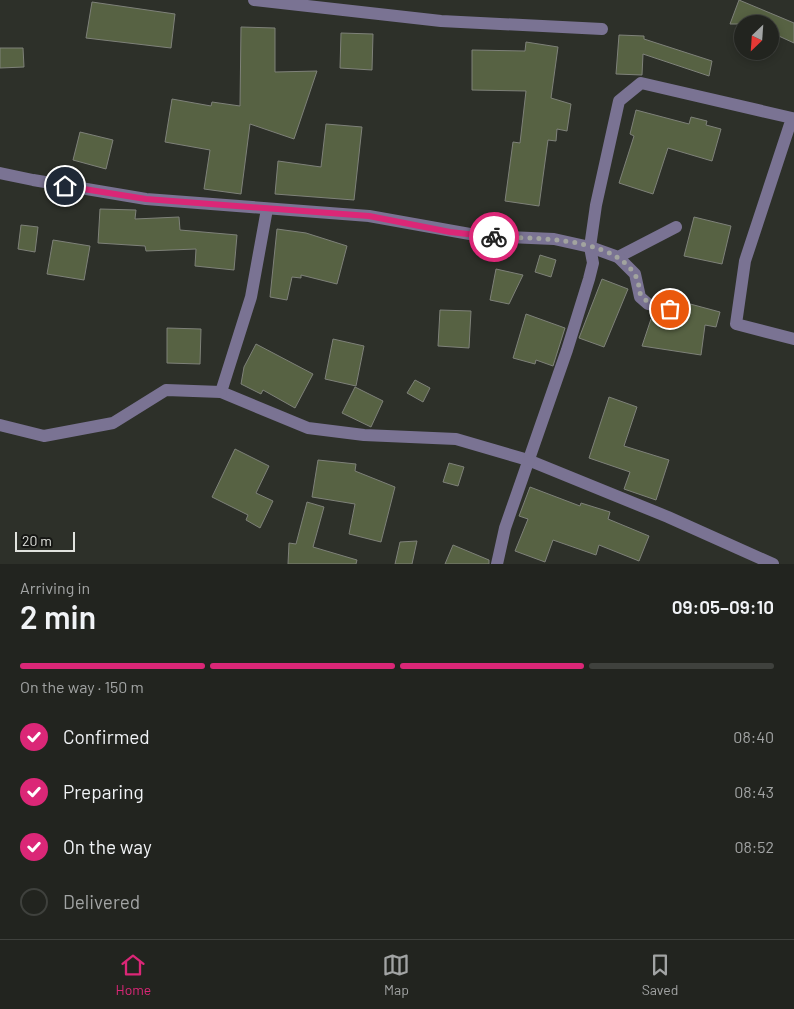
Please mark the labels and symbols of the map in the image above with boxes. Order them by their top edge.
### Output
north arrow [734,15,779,60]
pin [44,165,86,207]
courier [469,212,519,262]
pin [649,288,691,330]
scale bar [15,529,75,552]

